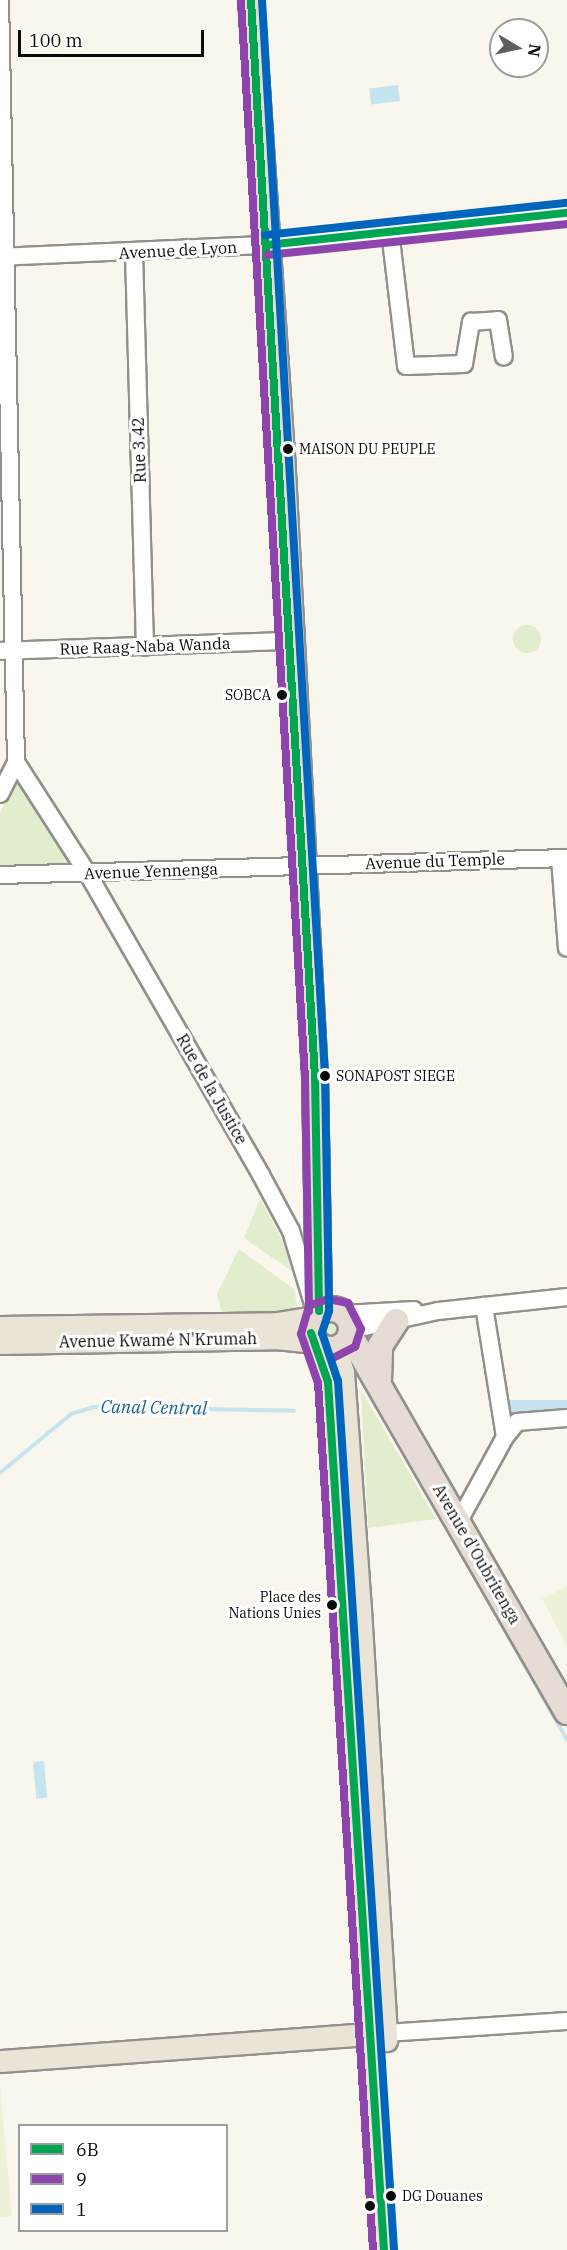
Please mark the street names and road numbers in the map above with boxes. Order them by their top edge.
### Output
street label: Avenue de Lyon [118,237,238,263]
street label: Rue 3.42 [128,417,150,483]
street label: Rue Raag-Naba Wanda [59,633,231,659]
street label: Avenue du Temple [365,849,505,873]
street label: Avenue Yennenga [84,859,218,883]
street label: Rue de la Justice [173,1030,251,1148]
street label: Avenue Kwamé N'Krumah [59,1329,257,1351]
street label: Avenue d'Oubritenga [429,1481,525,1627]

